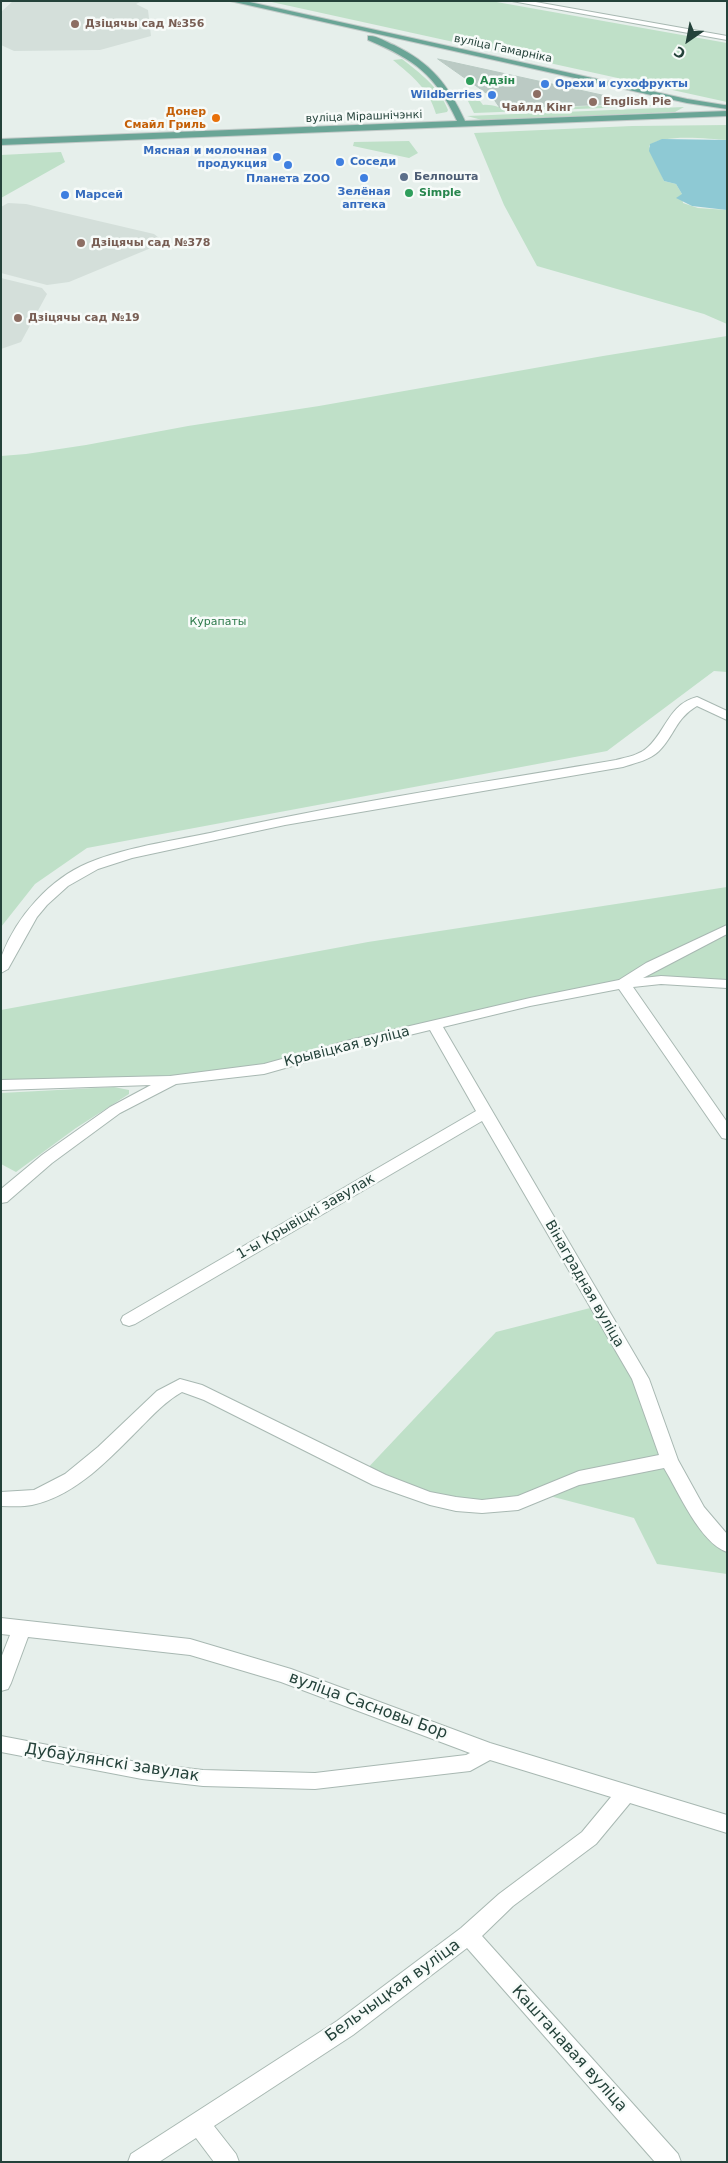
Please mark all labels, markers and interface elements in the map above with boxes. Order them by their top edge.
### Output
north arrow [663,15,713,65]
place label: Дзіцячы сад №356 [85,17,204,31]
marker: Дзіцячы сад №356 [69,18,81,30]
street label: вуліца Гамарніка [453,32,553,66]
text: С [671,43,688,62]
place label: Адзін [480,74,515,88]
marker: Адзін [464,75,476,87]
place label: Орехи и сухофрукты [555,77,688,91]
marker: Орехи и сухофрукты [539,78,551,90]
place label: Wildberries [410,88,482,102]
marker: Чайлд Кінг [531,88,543,100]
marker: Wildberries [486,89,498,101]
place label: English Pie [603,95,671,109]
marker: English Pie [587,96,599,108]
place label: Чайлд Кінг [502,101,572,115]
place label: Донер Смайл Гриль [124,105,206,131]
street label: вуліца Мірашнічэнкі [305,108,423,126]
marker: Донер Смайл Гриль [210,112,222,124]
place label: Мясная и молочная продукция [143,144,267,170]
marker: Мясная и молочная продукция [271,151,283,163]
place label: Соседи [350,155,396,169]
marker: Соседи [334,156,346,168]
marker: Планета ZOO [282,159,294,171]
place label: Белпошта [414,170,479,184]
marker: Белпошта [398,171,410,183]
place label: Планета ZOO [246,172,330,186]
marker: Зелёная аптека [358,172,370,184]
place label: Зелёная аптека [338,185,390,211]
place label: Simple [419,186,461,200]
marker: Simple [403,187,415,199]
place label: Марсей [75,188,123,202]
marker: Марсей [59,189,71,201]
place label: Дзіцячы сад №378 [91,236,210,250]
marker: Дзіцячы сад №378 [75,237,87,249]
place label: Дзіцячы сад №19 [28,311,140,325]
marker: Дзіцячы сад №19 [12,312,24,324]
park label: Курапаты [189,615,247,629]
street label: Крывіцкая вуліца [282,1023,412,1071]
street label: 1-ы Крывіцкі завулак [234,1171,378,1263]
street label: Вінаградная вуліца [541,1218,627,1350]
street label: вуліца Сасновы Бор [286,1668,450,1744]
street label: Дубаўлянскі завулак [23,1740,201,1786]
street label: Бельчыцкая вуліца [322,1936,464,2046]
street label: Каштанавая вуліца [507,1982,631,2116]

